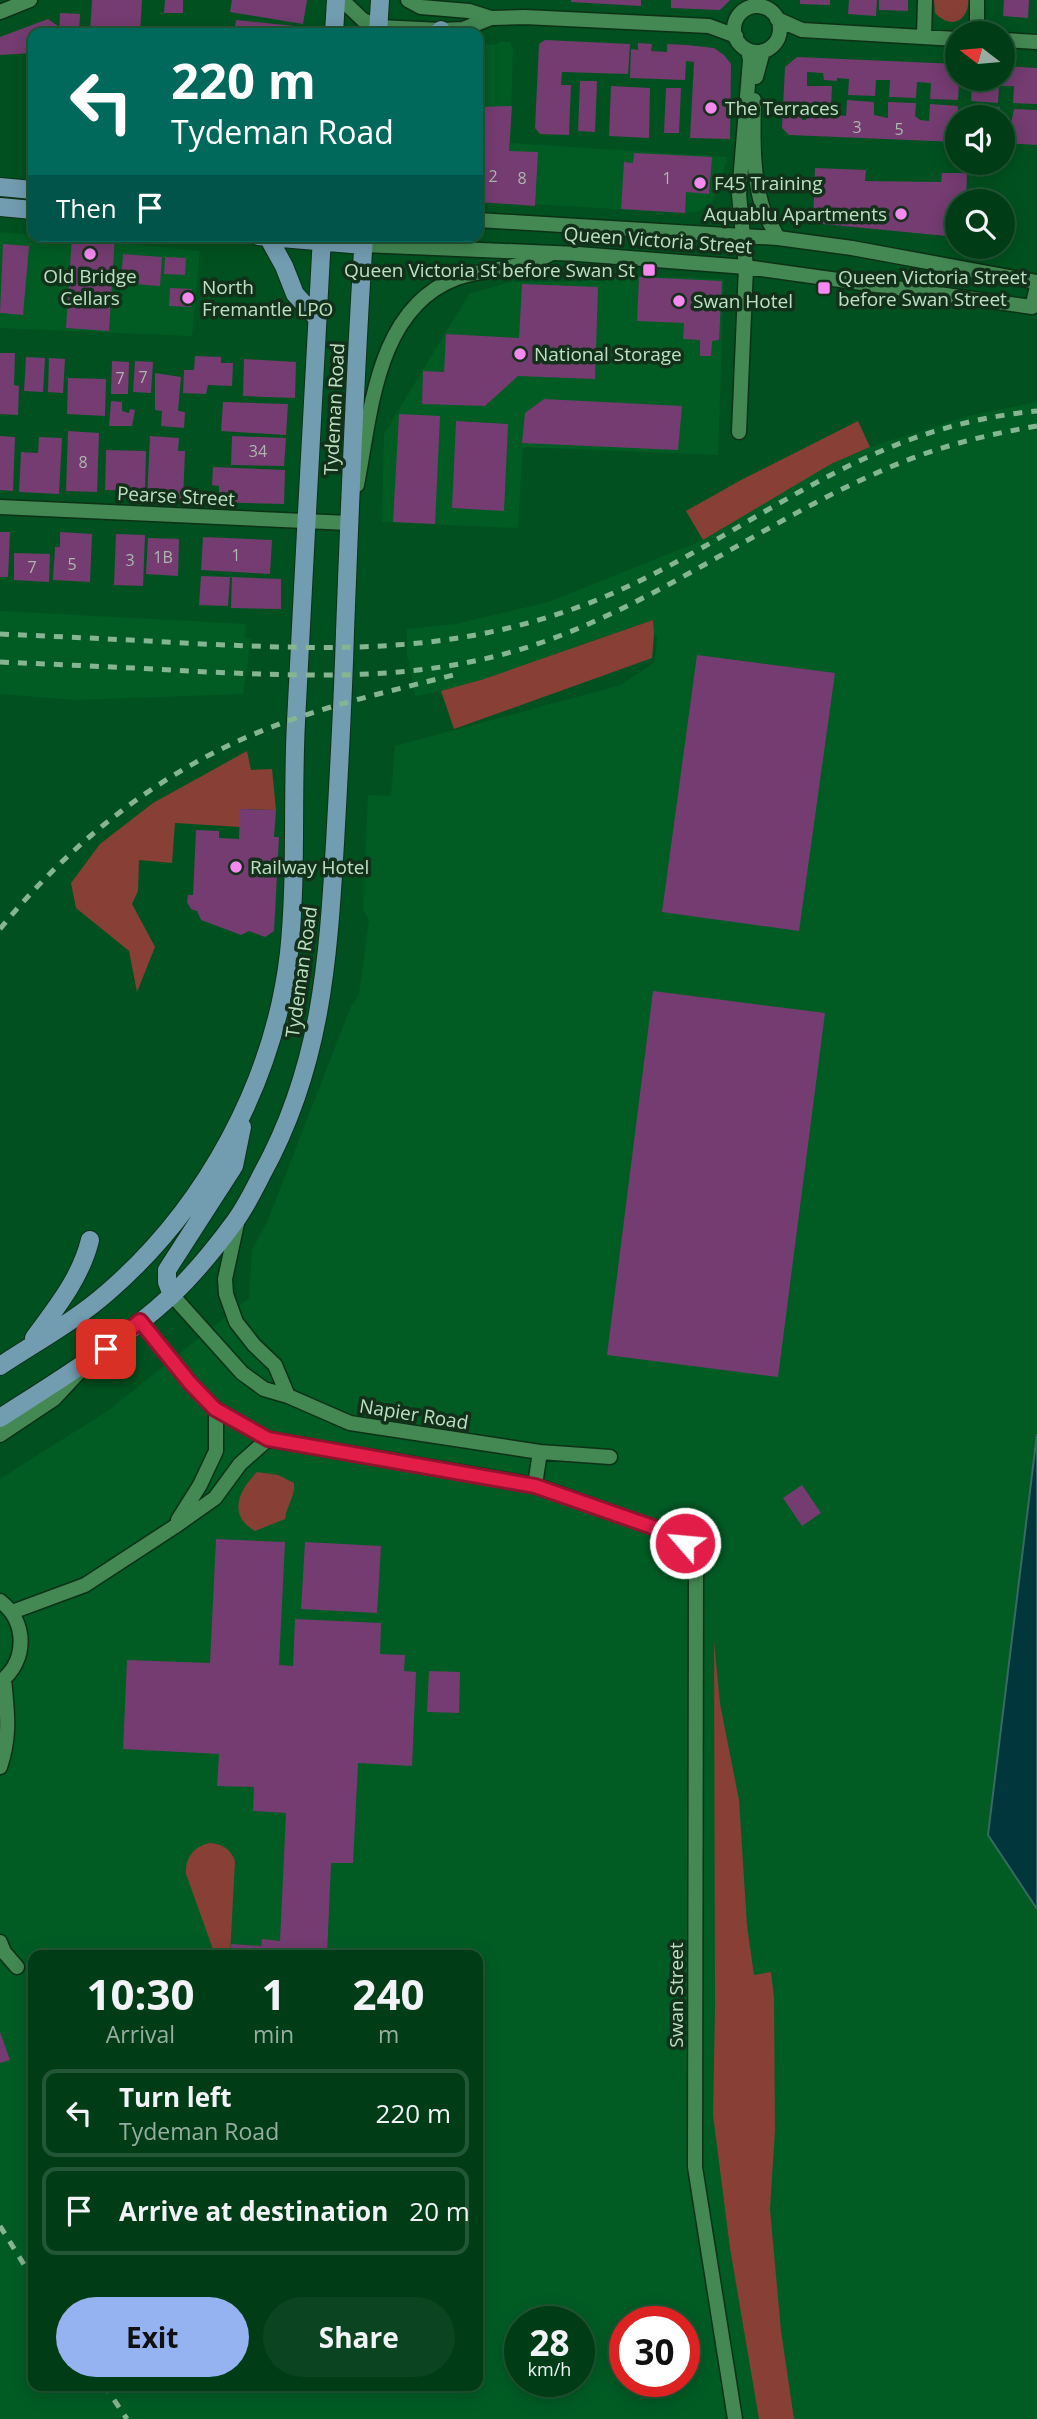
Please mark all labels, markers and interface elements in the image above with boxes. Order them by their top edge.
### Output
north arrow [945,21,1015,91]
map controls [945,21,1015,259]
text: 220 m [171,47,316,113]
icon: left [56,56,147,147]
place label: The Terraces [725,95,839,121]
marker: The Terraces [703,100,719,116]
button: sound [945,105,1015,175]
text: Tydeman Road [171,110,394,153]
house number: 3 [852,116,862,138]
house number: 5 [894,118,904,140]
house number: 2 [488,165,498,187]
house number: 8 [517,167,527,189]
house number: 1 [662,167,672,189]
place label: F45 Training [714,170,822,196]
marker: F45 Training [692,175,708,191]
icon: arrive [131,189,169,227]
button: search [945,189,1015,259]
text: Then [56,190,117,226]
place label: Aquablu Apartments [704,201,887,227]
marker: Aquablu Apartments [893,206,909,222]
street label: Queen Victoria Street [563,220,753,260]
marker: Old Bridge Cellars [82,246,98,262]
place label: Queen Victoria St before Swan St [344,257,635,283]
marker: Queen Victoria St before Swan St [641,262,657,278]
place label: Old Bridge Cellars [43,263,137,311]
place label: Queen Victoria Street before Swan Street [838,264,1027,312]
place label: North Fremantle LPO [202,274,333,322]
marker: Queen Victoria Street before Swan Street [816,280,832,296]
place label: Swan Hotel [693,288,793,314]
marker: North Fremantle LPO [180,290,196,306]
marker: Swan Hotel [671,293,687,309]
place label: National Storage [534,341,682,367]
street label: Tydeman Road [318,342,350,476]
marker: National Storage [512,346,528,362]
house number: 7 [138,366,148,388]
house number: 7 [115,367,125,389]
house number: 34 [249,440,267,462]
house number: 8 [78,451,88,473]
street label: Pearse Street [116,480,236,512]
house number: 1 [231,544,241,566]
house number: 1B [153,546,173,568]
house number: 3 [125,549,135,571]
house number: 5 [67,553,77,575]
house number: 7 [27,556,37,578]
place label: Railway Hotel [250,854,369,880]
marker: Railway Hotel [228,859,244,875]
street label: Tydeman Road [279,905,323,1039]
pin [76,1319,136,1379]
icon: arrive [87,1330,125,1368]
street label: Napier Road [358,1393,470,1435]
position arrow [648,1506,722,1580]
street label: Swan Street [663,1942,689,2048]
text: 10:30 [86,1965,194,2022]
text: 1 [261,1965,286,2022]
text: 240 [353,1965,425,2022]
text: Arrival [106,2018,175,2050]
text: min [253,2018,294,2050]
text: m [378,2018,399,2050]
text: Turn left [119,2079,231,2115]
icon: left [60,2094,98,2132]
text: 220 m [376,2095,451,2131]
text: Tydeman Road [119,2115,279,2147]
icon: arrive [60,2192,98,2230]
text: Arrive at destination [119,2193,388,2229]
text: 20 m [409,2193,470,2229]
button: Exit [56,2297,249,2377]
button: Share [263,2297,455,2377]
speed limit sign: 30 [609,2306,700,2397]
text: 28 [529,2319,570,2366]
text: km/h [528,2357,571,2381]

